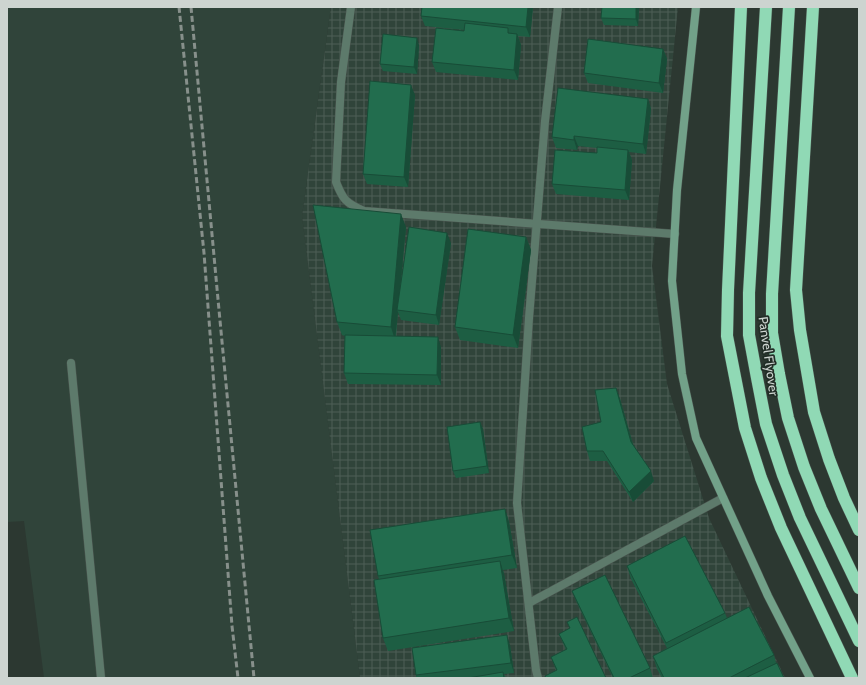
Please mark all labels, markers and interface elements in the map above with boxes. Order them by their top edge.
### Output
street label: Panvel Flyover [756,315,783,398]

